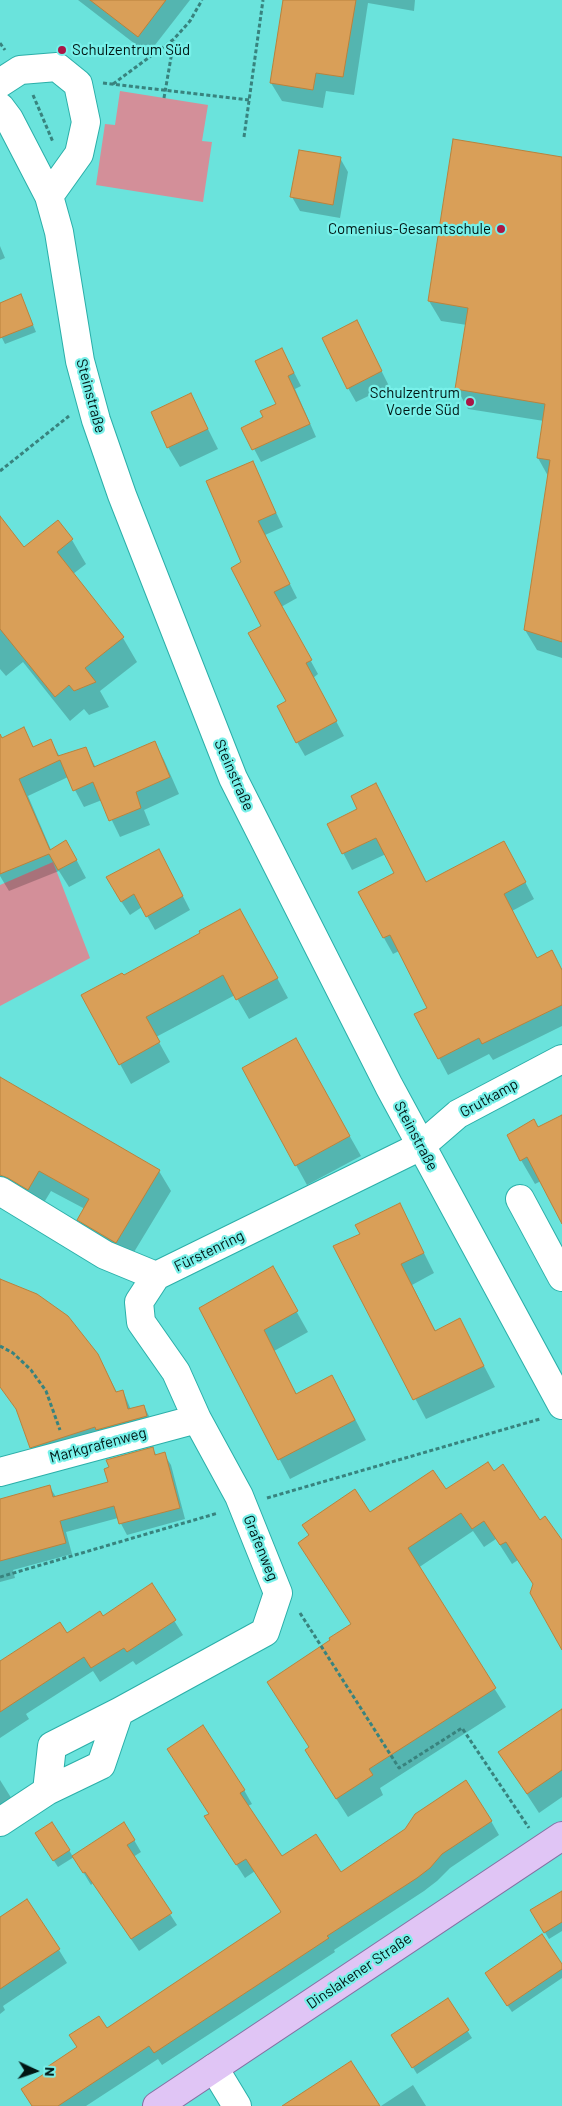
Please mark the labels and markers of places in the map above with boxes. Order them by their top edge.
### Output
place label: Schulzentrum Süd [72,41,190,59]
marker: Schulzentrum Süd [56,44,68,56]
place label: Comenius-Gesamtschule [328,220,491,238]
marker: Comenius-Gesamtschule [495,223,507,235]
place label: Schulzentrum Voerde Süd [370,384,460,419]
marker: Schulzentrum Voerde Süd [464,396,476,408]

